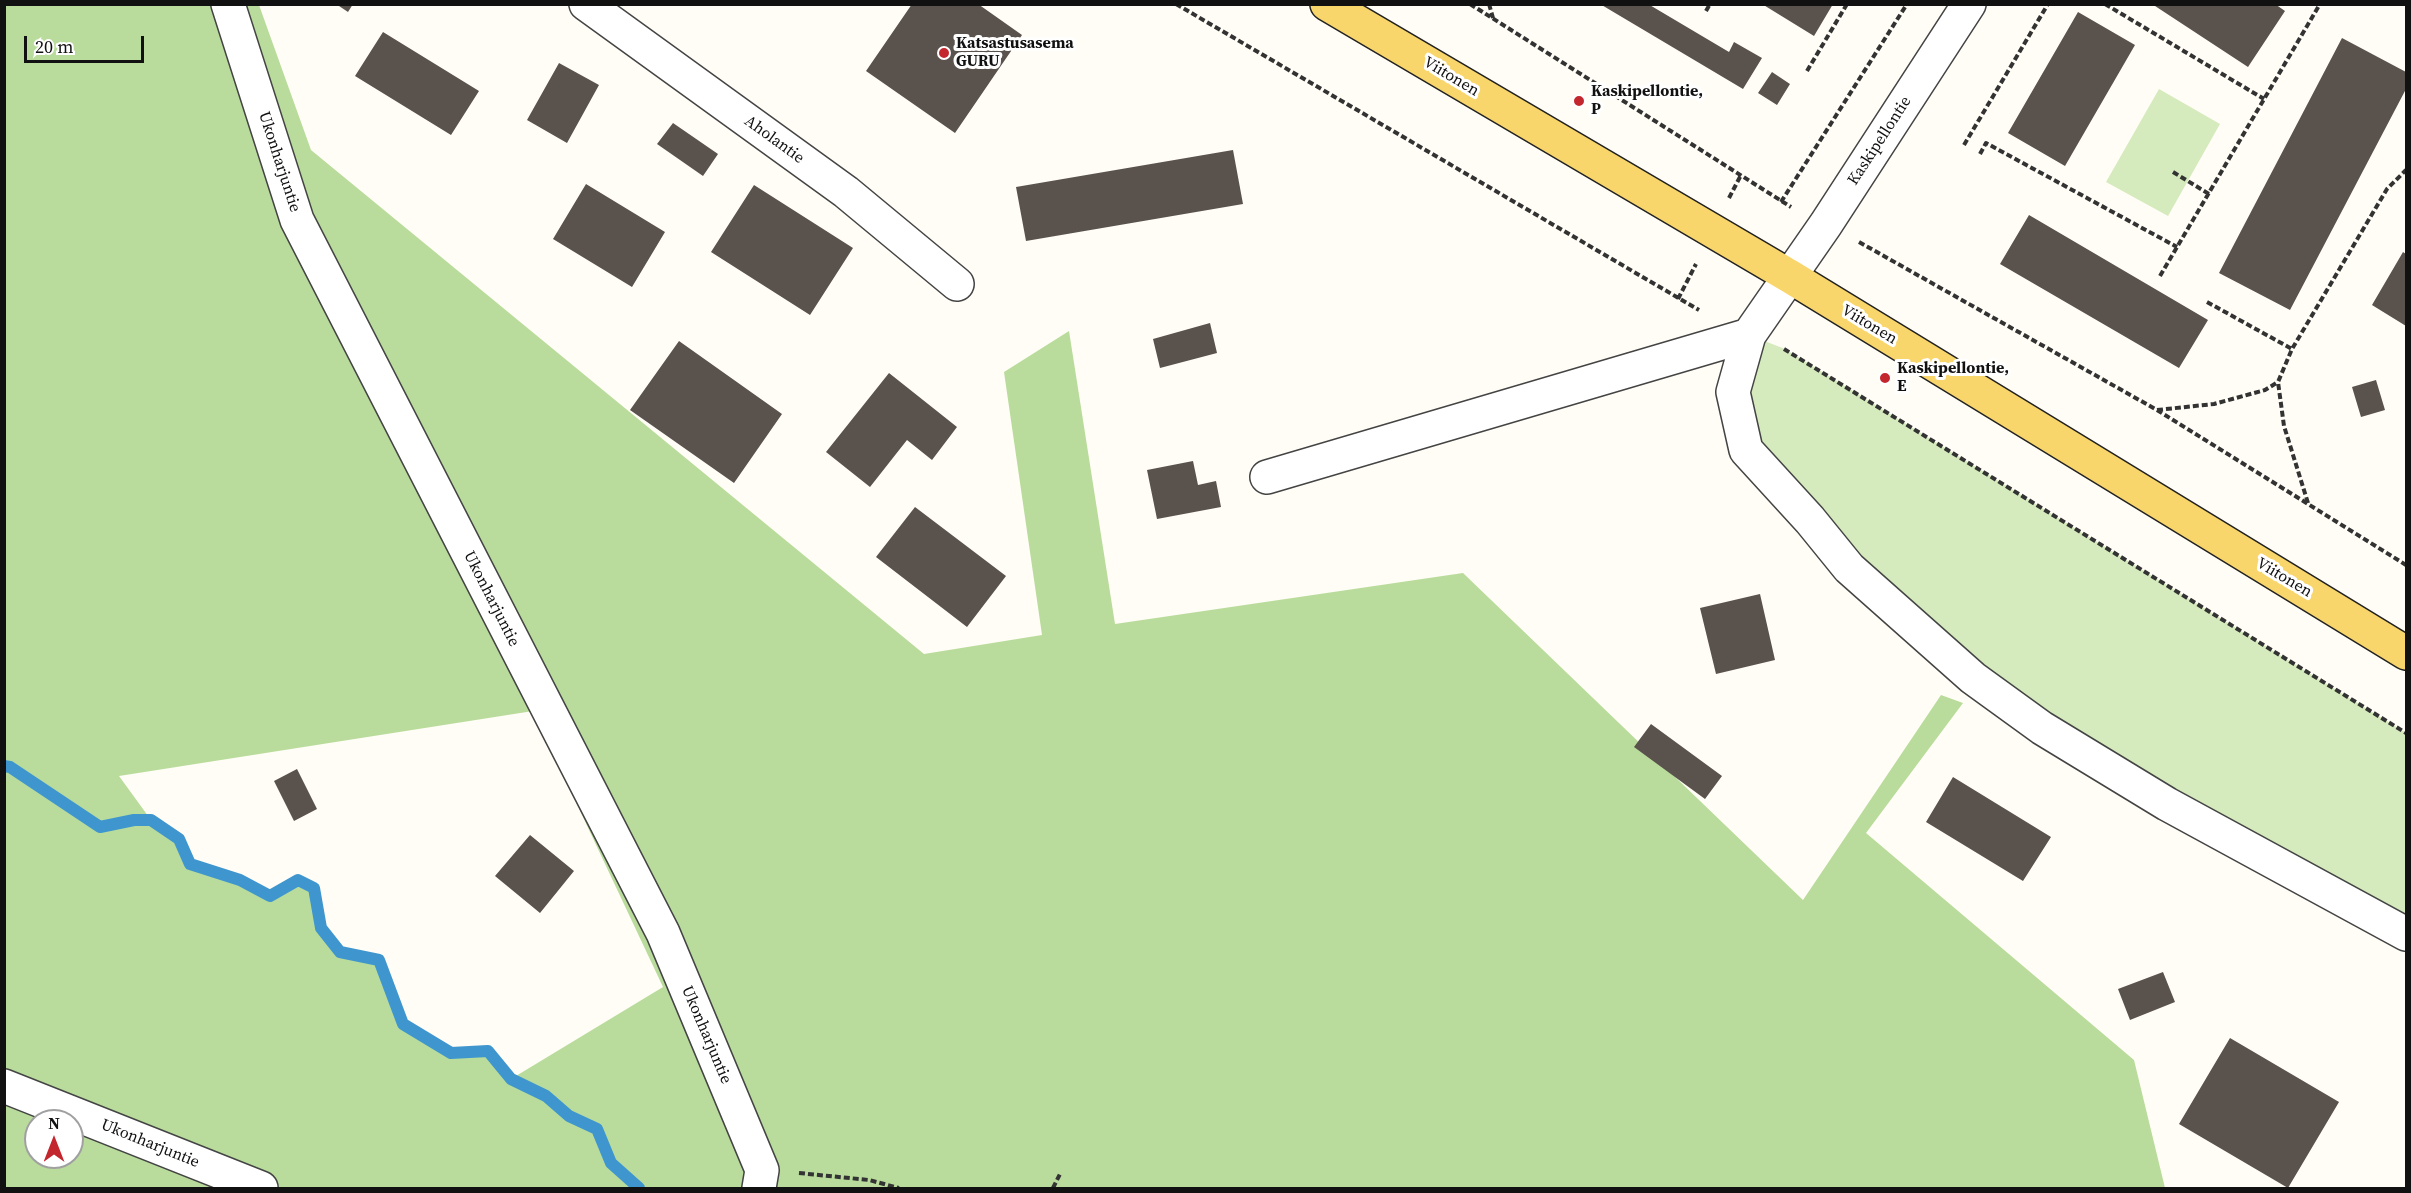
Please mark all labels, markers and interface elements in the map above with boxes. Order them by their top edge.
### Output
scale bar [27,24,147,62]
text: 20 m [35,34,73,59]
place label: Katsastusasema GURU [956,34,1074,72]
marker: Katsastusasema GURU [937,46,951,60]
street label: Viitonen [1420,53,1482,101]
place label: Kaskipellontie, P [1591,82,1703,120]
street label: Kaskipellontie [1844,93,1916,189]
marker: Kaskipellontie, P [1572,94,1586,108]
street label: Ukonharjuntie [254,109,304,215]
street label: Aholantie [740,112,808,168]
street label: Viitonen [1838,301,1900,349]
place label: Kaskipellontie, E [1897,359,2009,397]
marker: Kaskipellontie, E [1878,371,1892,385]
street label: Ukonharjuntie [459,548,523,650]
street label: Viitonen [2253,554,2315,602]
street label: Ukonharjuntie [677,983,735,1087]
north arrow [24,1109,84,1169]
text: N [48,1112,60,1134]
street label: Ukonharjuntie [98,1116,202,1172]

